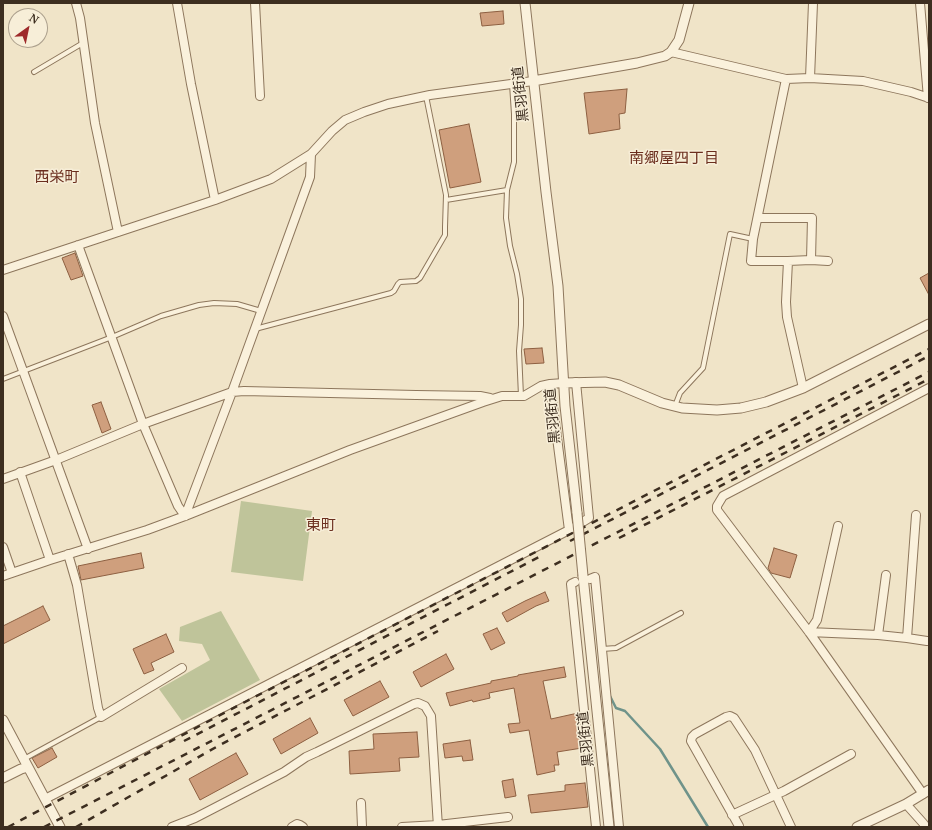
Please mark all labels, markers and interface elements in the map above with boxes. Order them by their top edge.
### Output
north arrow [8,8,48,48]
text: N [27,10,42,27]
street label: 黒羽街道 [510,65,532,123]
district label: 南郷屋四丁目 [629,150,719,168]
district label: 西栄町 [35,169,79,187]
street label: 黒羽街道 [542,387,564,445]
district label: 東町 [306,517,336,535]
street label: 黒羽街道 [575,710,597,768]

